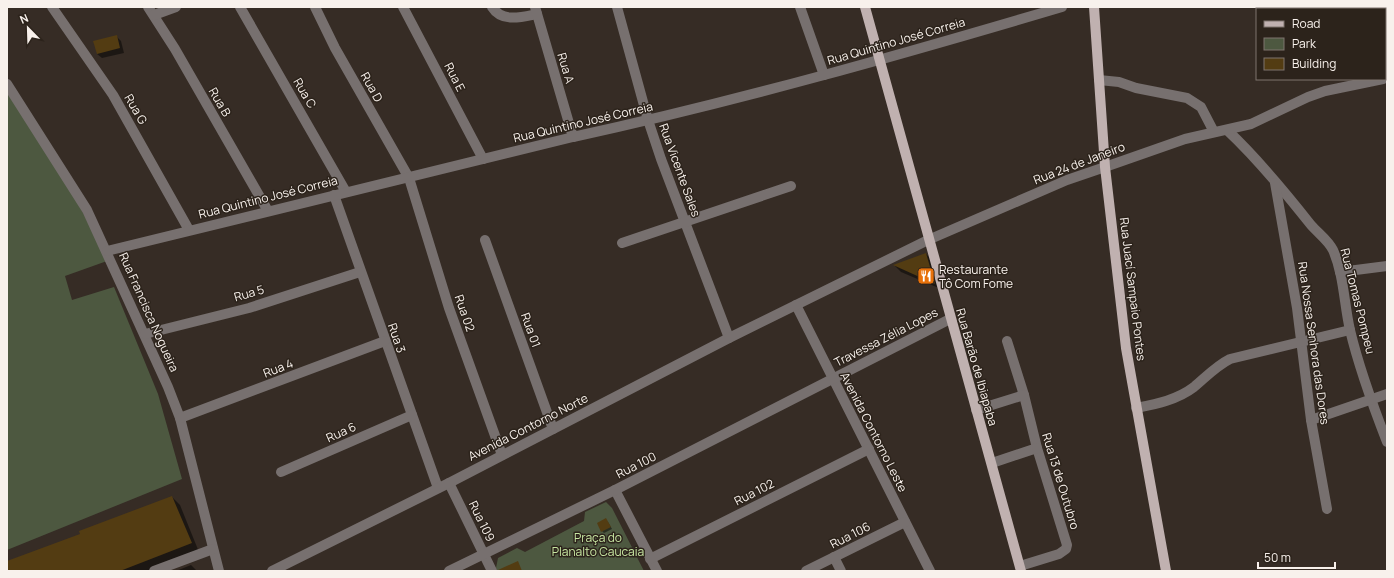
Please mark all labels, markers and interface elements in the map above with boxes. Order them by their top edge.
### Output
north arrow [8,8,48,48]
legend [1256,8,1386,80]
text: N [17,10,31,27]
street label: Rua Quintino José Correia [825,13,967,69]
text: Road [1292,15,1320,32]
text: Park [1292,35,1317,52]
street label: Rua A [554,51,579,86]
text: Building [1292,55,1336,72]
street label: Rua E [440,60,470,95]
street label: Rua D [357,69,387,105]
street label: Rua C [290,75,321,112]
street label: Rua B [205,84,235,120]
street label: Rua G [121,91,152,128]
street label: Rua Quintino José Correia [512,98,654,146]
street label: Rua Vicente Sales [655,121,705,219]
street label: Rua 24 de Janeiro [1031,138,1127,188]
street label: Rua Quintino José Correia [197,171,339,223]
street label: Rua Juací Sampaio Pontes [1116,216,1150,362]
street label: Rua Tomas Pompeu [1337,246,1379,356]
street label: Rua Francisca Nogueira [115,250,183,374]
street label: Rua Nossa Senhora das Dores [1294,260,1334,426]
place label: Restaurante Tô Com Fome [939,261,1013,292]
restaurant icon: Restaurante Tô Com Fome [916,266,936,286]
street label: Rua 5 [232,281,266,305]
street label: Rua 02 [451,292,479,334]
street label: Travessa Zélia Lopes [831,303,941,371]
street label: Rua Barão de Ibiapaba [952,306,1002,428]
street label: Rua 01 [517,310,545,350]
street label: Rua 3 [384,321,410,355]
street label: Rua 4 [261,355,295,381]
street label: Avenida Contorno Leste [836,369,912,495]
street label: Avenida Contorno Norte [465,389,591,465]
street label: Rua 6 [323,418,359,446]
street label: Rua 13 de Outubro [1038,431,1084,531]
street label: Rua 100 [613,448,659,482]
street label: Rua 102 [731,475,777,509]
street label: Rua 109 [465,498,499,544]
street label: Rua 106 [827,518,873,552]
park label: Praça do Planalto Caucaia [552,529,644,560]
scale bar [1258,544,1335,570]
text: 50 m [1264,549,1291,566]

